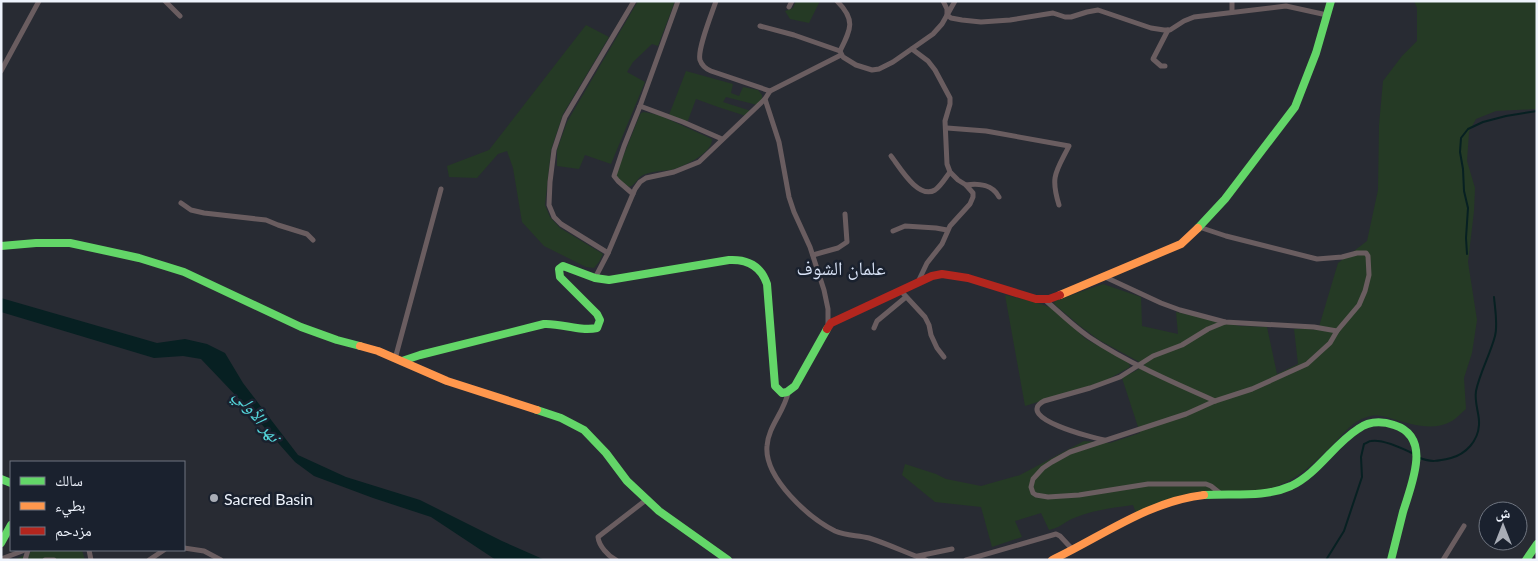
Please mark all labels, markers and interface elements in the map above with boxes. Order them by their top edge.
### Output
district label: علمان الشوف [796,256,886,280]
water label: نهر الأولي [227,384,288,451]
legend [10,461,185,551]
text: سالك [55,471,83,489]
place label: Sacred Basin [224,489,313,508]
marker: Sacred Basin [208,492,220,504]
text: بطيء [55,496,85,518]
north arrow [1478,501,1528,551]
text: ش [1496,504,1511,522]
text: مزدحم [55,521,92,541]

